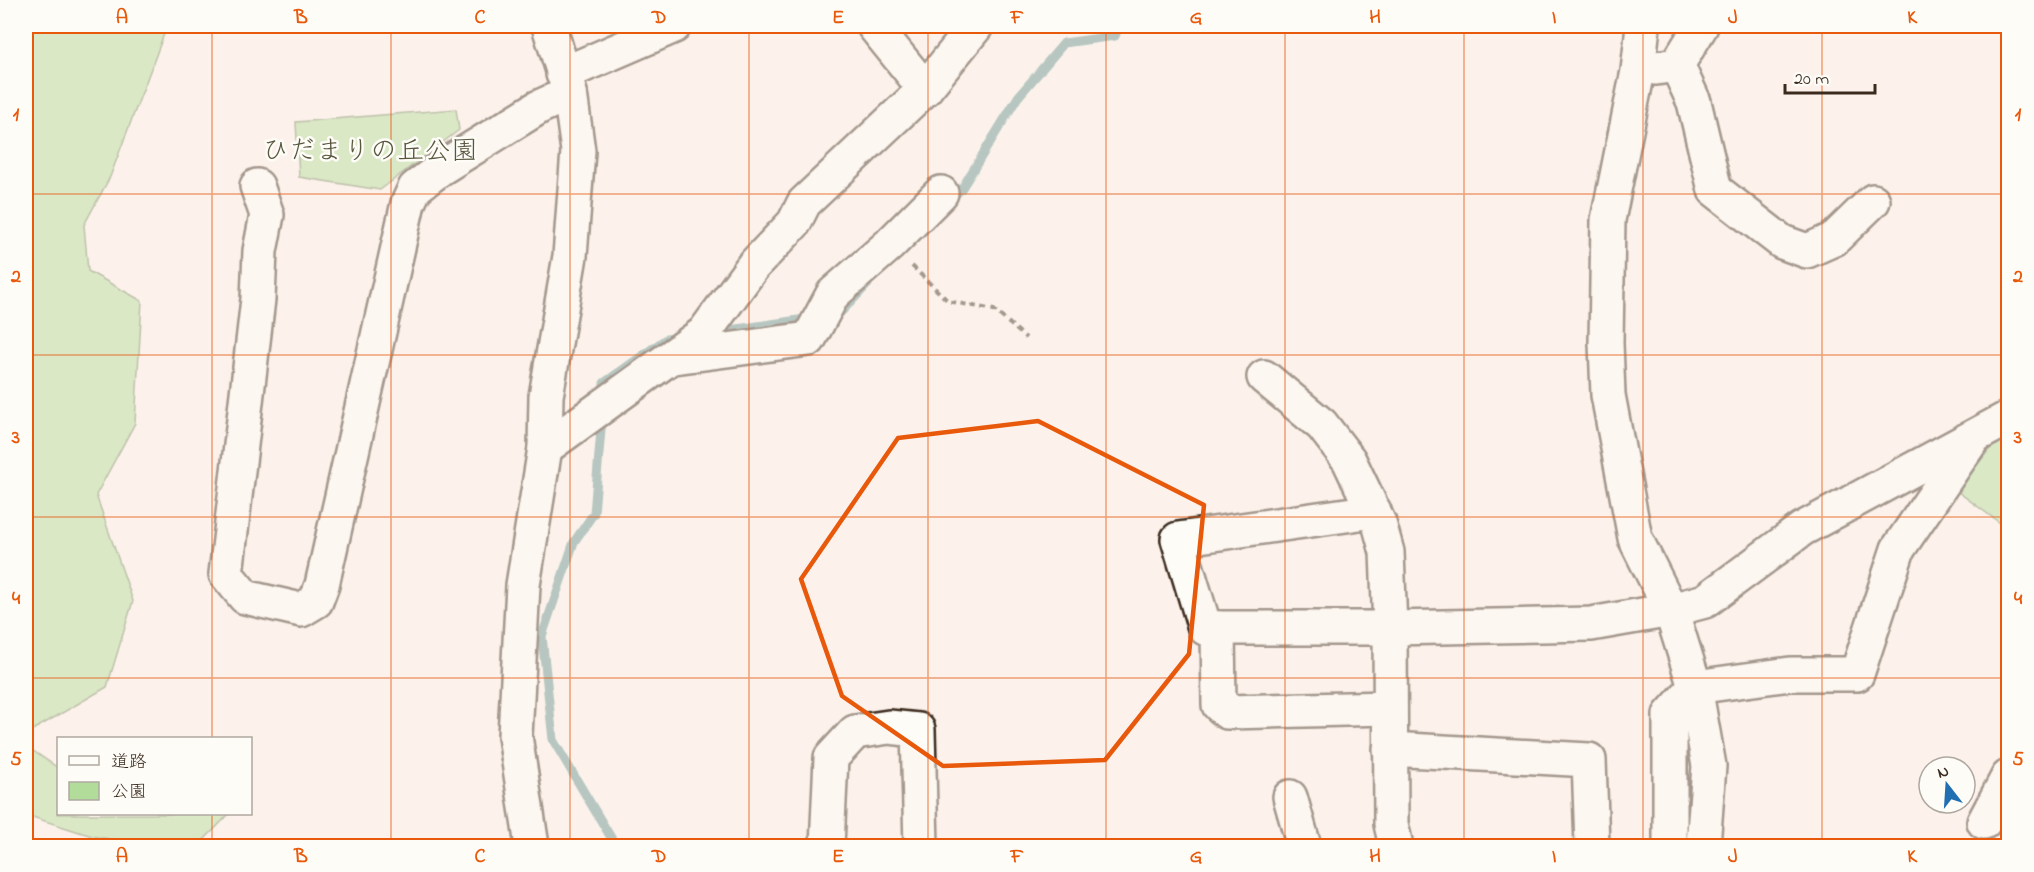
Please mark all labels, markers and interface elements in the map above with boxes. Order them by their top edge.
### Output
text: A [116,4,128,33]
text: B [293,4,308,33]
text: C [475,4,486,33]
text: D [651,4,666,33]
text: E [832,4,844,33]
text: F [1010,4,1024,33]
text: G [1190,4,1203,33]
text: H [1369,4,1381,33]
text: I [1552,4,1557,33]
text: J [1728,4,1738,33]
text: K [1907,4,1918,33]
scale bar [1785,57,1875,95]
text: 20 m [1794,67,1829,93]
text: 1 [13,101,20,130]
text: 1 [2015,101,2022,130]
park label: ひだまりの丘公園 [262,133,478,172]
text: 2 [10,263,21,292]
text: 2 [2012,263,2023,292]
text: 3 [11,424,20,453]
text: 3 [2013,424,2022,453]
text: 4 [12,585,21,614]
text: 4 [2014,585,2023,614]
legend [57,737,252,815]
text: 5 [10,746,22,775]
text: 5 [2012,746,2024,775]
text: 道路 [111,750,147,776]
north arrow [1917,755,1977,815]
text: N [1935,759,1952,786]
text: 公園 [111,780,147,806]
text: A [116,843,128,872]
text: B [293,843,308,872]
text: C [475,843,486,872]
text: D [651,843,666,872]
text: E [832,843,844,872]
text: F [1010,843,1024,872]
text: G [1190,843,1203,872]
text: H [1369,843,1381,872]
text: I [1552,843,1557,872]
text: J [1728,843,1738,872]
text: K [1907,843,1918,872]

